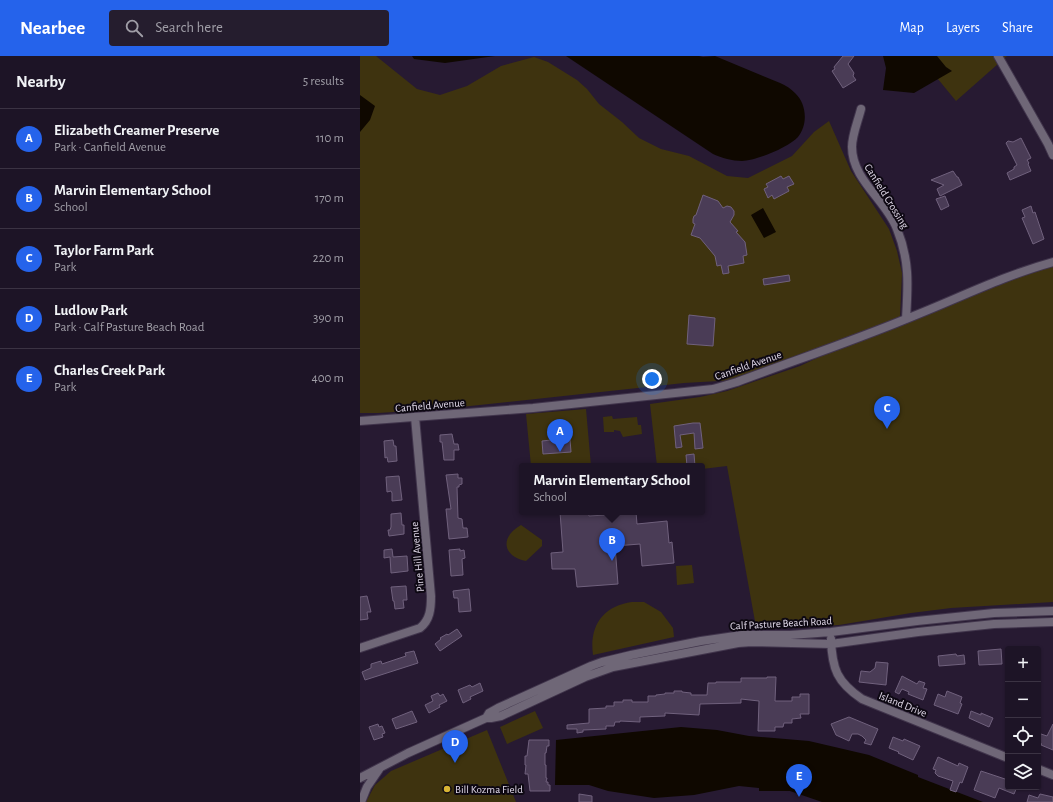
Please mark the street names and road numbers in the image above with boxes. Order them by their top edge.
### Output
street label: Canfield Crossing [862,162,911,231]
street label: Canfield Avenue [713,349,783,382]
street label: Canfield Avenue [395,397,465,414]
street label: Pine Hill Avenue [409,521,426,593]
street label: Calf Pasture Beach Road [730,615,833,632]
street label: Island Drive [877,690,928,719]

